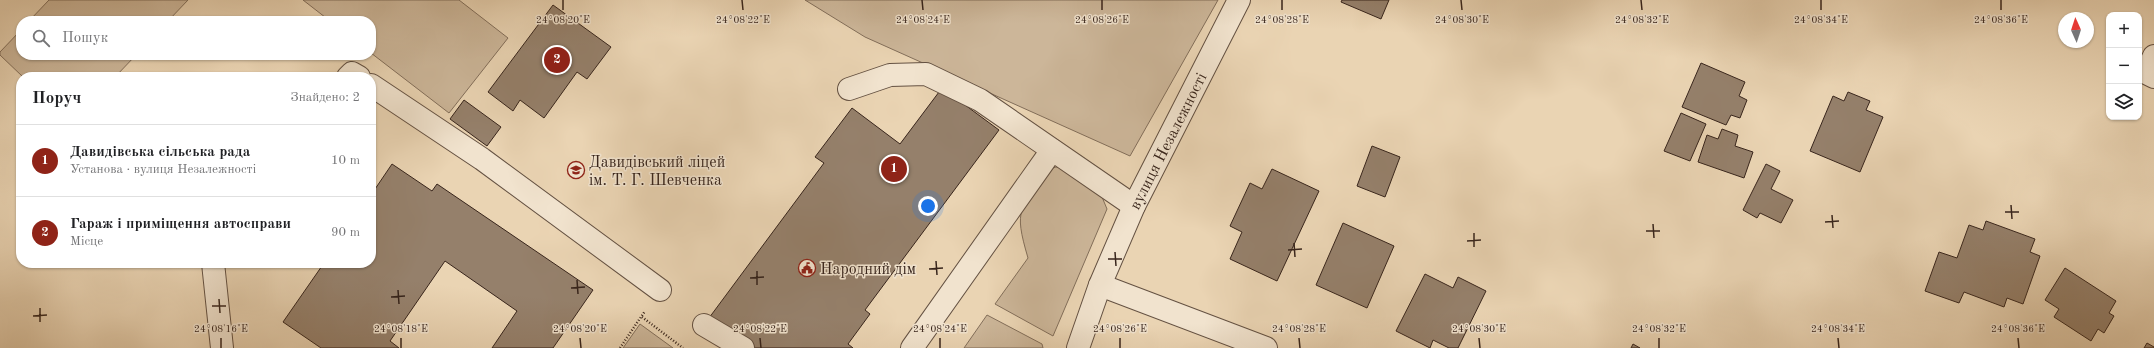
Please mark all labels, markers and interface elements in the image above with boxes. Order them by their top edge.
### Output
north arrow [2058,12,2094,48]
map controls [2106,12,2142,120]
button: + [2106,12,2142,48]
text: 24°08'20"E [536,15,590,25]
text: 24°08'22"E [716,15,770,25]
text: 24°08'24"E [896,15,950,25]
text: 24°08'26"E [1075,15,1129,25]
text: 24°08'28"E [1255,15,1309,25]
text: 24°08'30"E [1435,15,1489,25]
text: 24°08'32"E [1615,15,1669,25]
text: 24°08'34"E [1794,15,1848,25]
text: 24°08'36"E [1974,15,2028,25]
search box [16,16,376,60]
icon: search [30,27,52,49]
text: Пошук [62,31,108,46]
pin: 2 [544,45,570,75]
button: − [2106,48,2142,84]
street label: вулиця Незалежності [1128,71,1210,213]
button: layers [2106,84,2142,120]
text: Поруч [32,90,81,107]
text: Знайдено: 2 [291,91,360,104]
text: Давидівська сільська рада [70,145,250,160]
text: 1 [41,154,49,167]
text: 10 m [331,154,360,167]
pin: 1 [881,154,907,184]
place label: Давидівський ліцей ім. Т. Г. Шевченка [589,155,725,189]
school or university icon: Давидівський ліцей ім. Т. Г. Шевченка [566,160,586,180]
text: Установа · вулиця Незалежності [70,163,256,176]
your location [918,196,938,216]
text: Гараж і приміщення автосправи [70,217,291,232]
text: 2 [41,226,49,239]
text: 90 m [331,226,360,239]
text: Місце [70,235,103,248]
public building icon: Народний дім [797,258,817,278]
place label: Народний дім [820,262,916,278]
text: 24°08'16"E [194,324,248,334]
text: 24°08'18"E [374,324,428,334]
text: 24°08'20"E [553,324,607,334]
text: 24°08'22"E [733,324,787,334]
text: 24°08'24"E [913,324,967,334]
text: 24°08'26"E [1093,324,1147,334]
text: 24°08'28"E [1272,324,1326,334]
text: 24°08'30"E [1452,324,1506,334]
text: 24°08'32"E [1632,324,1686,334]
text: 24°08'34"E [1811,324,1865,334]
text: 24°08'36"E [1991,324,2045,334]

